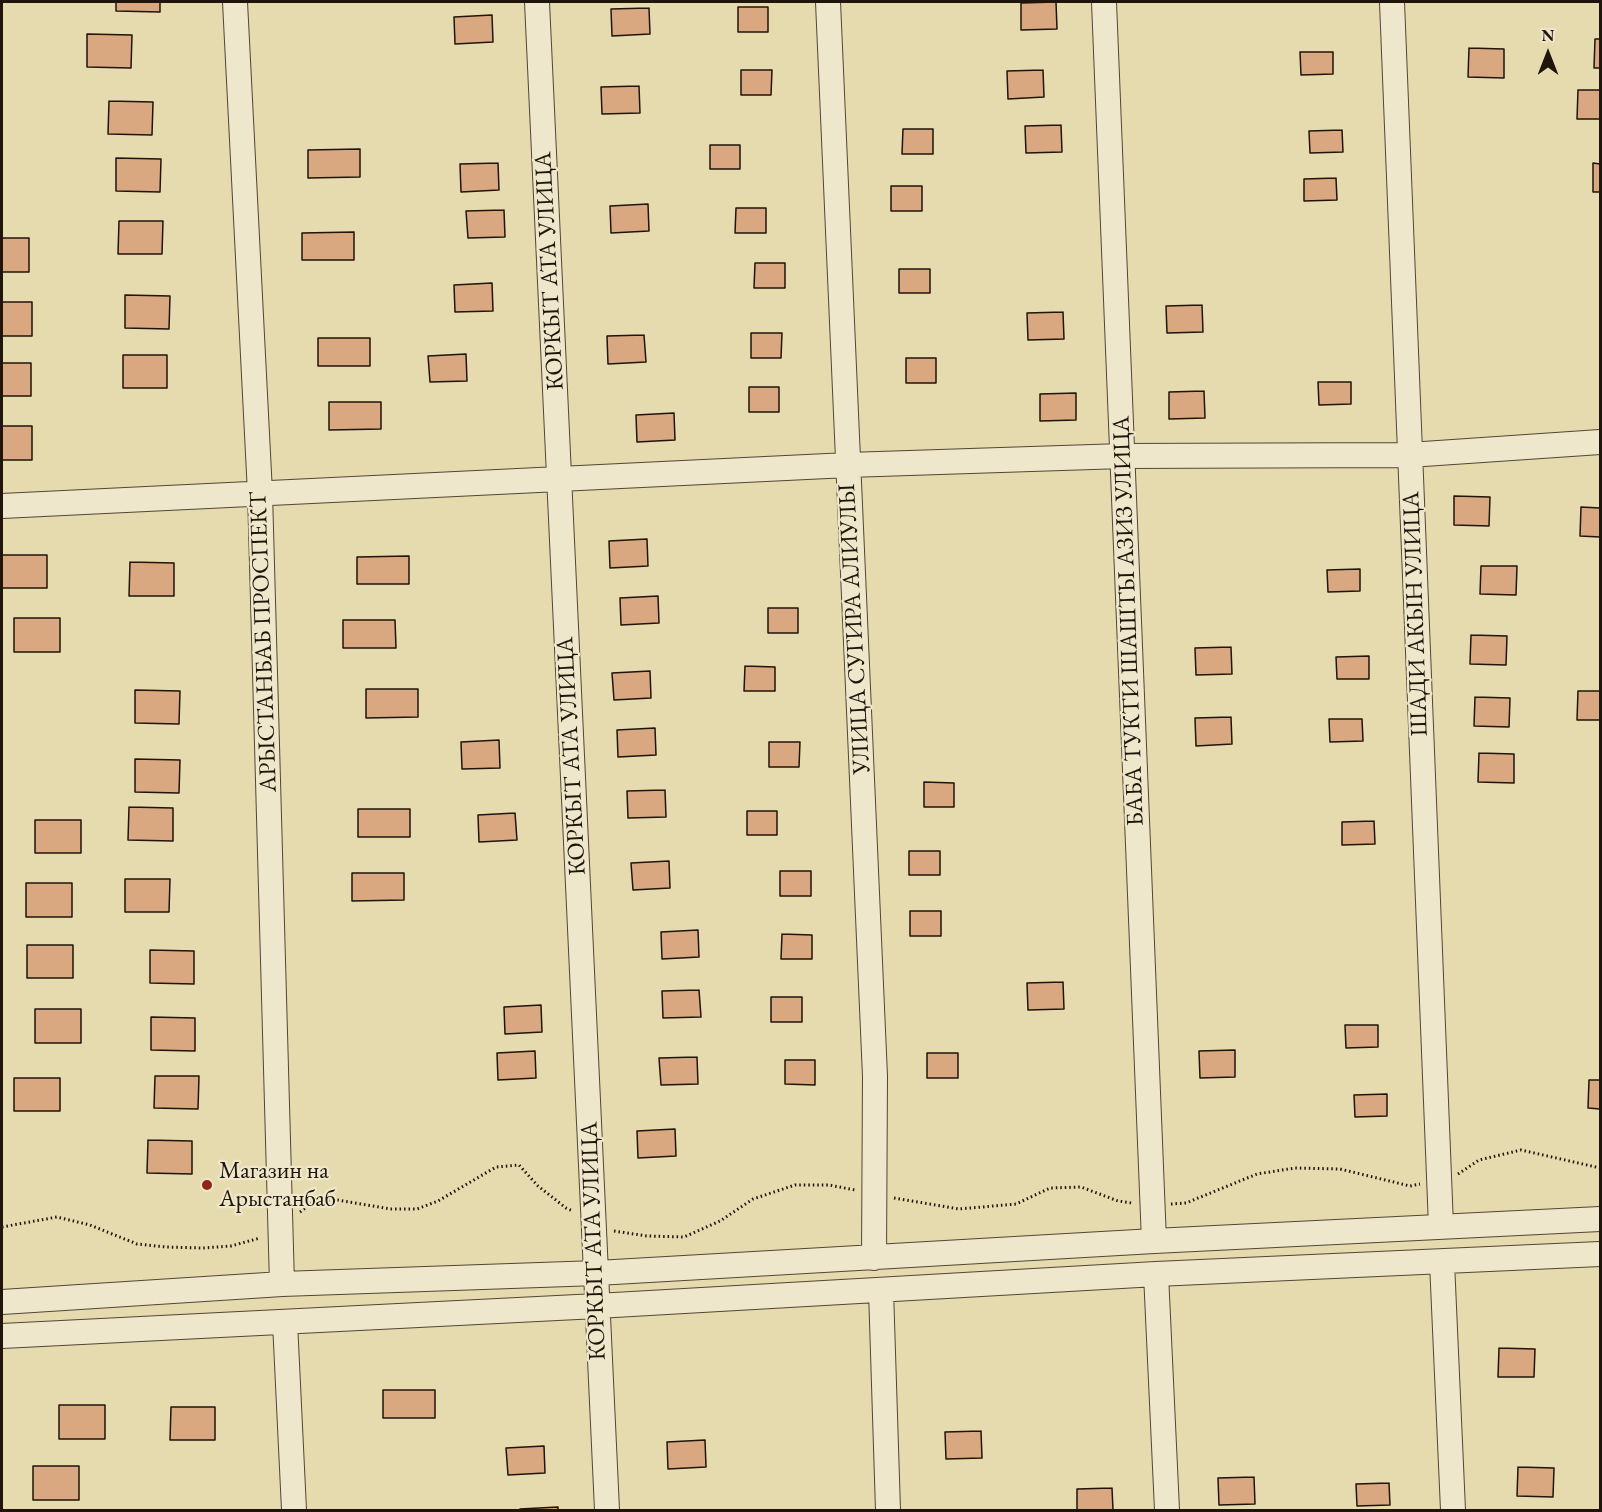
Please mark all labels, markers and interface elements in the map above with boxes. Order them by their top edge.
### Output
north arrow [1518,24,1578,84]
text: N [1542,25,1554,46]
street label: КОРКЫТ АТА УЛИЦА [529,151,571,391]
street label: БАБА ТУКТИ ШАШТЫ АЗИЗ УЛИЦА [1107,415,1151,827]
street label: УЛИЦА СУГИРА АЛИУЛЫ [833,483,877,775]
street label: АРЫСТАНБАБ ПРОСПЕКТ [244,491,284,793]
street label: ШАДИ АКЫН УЛИЦА [1397,491,1435,737]
street label: КОРКЫТ АТА УЛИЦА [551,636,593,876]
street label: КОРКЫТ АТА УЛИЦА [575,1121,613,1361]
place label: Магазин на Арыстанбаб [219,1157,336,1213]
marker: Магазин на Арыстанбаб [200,1178,214,1192]

